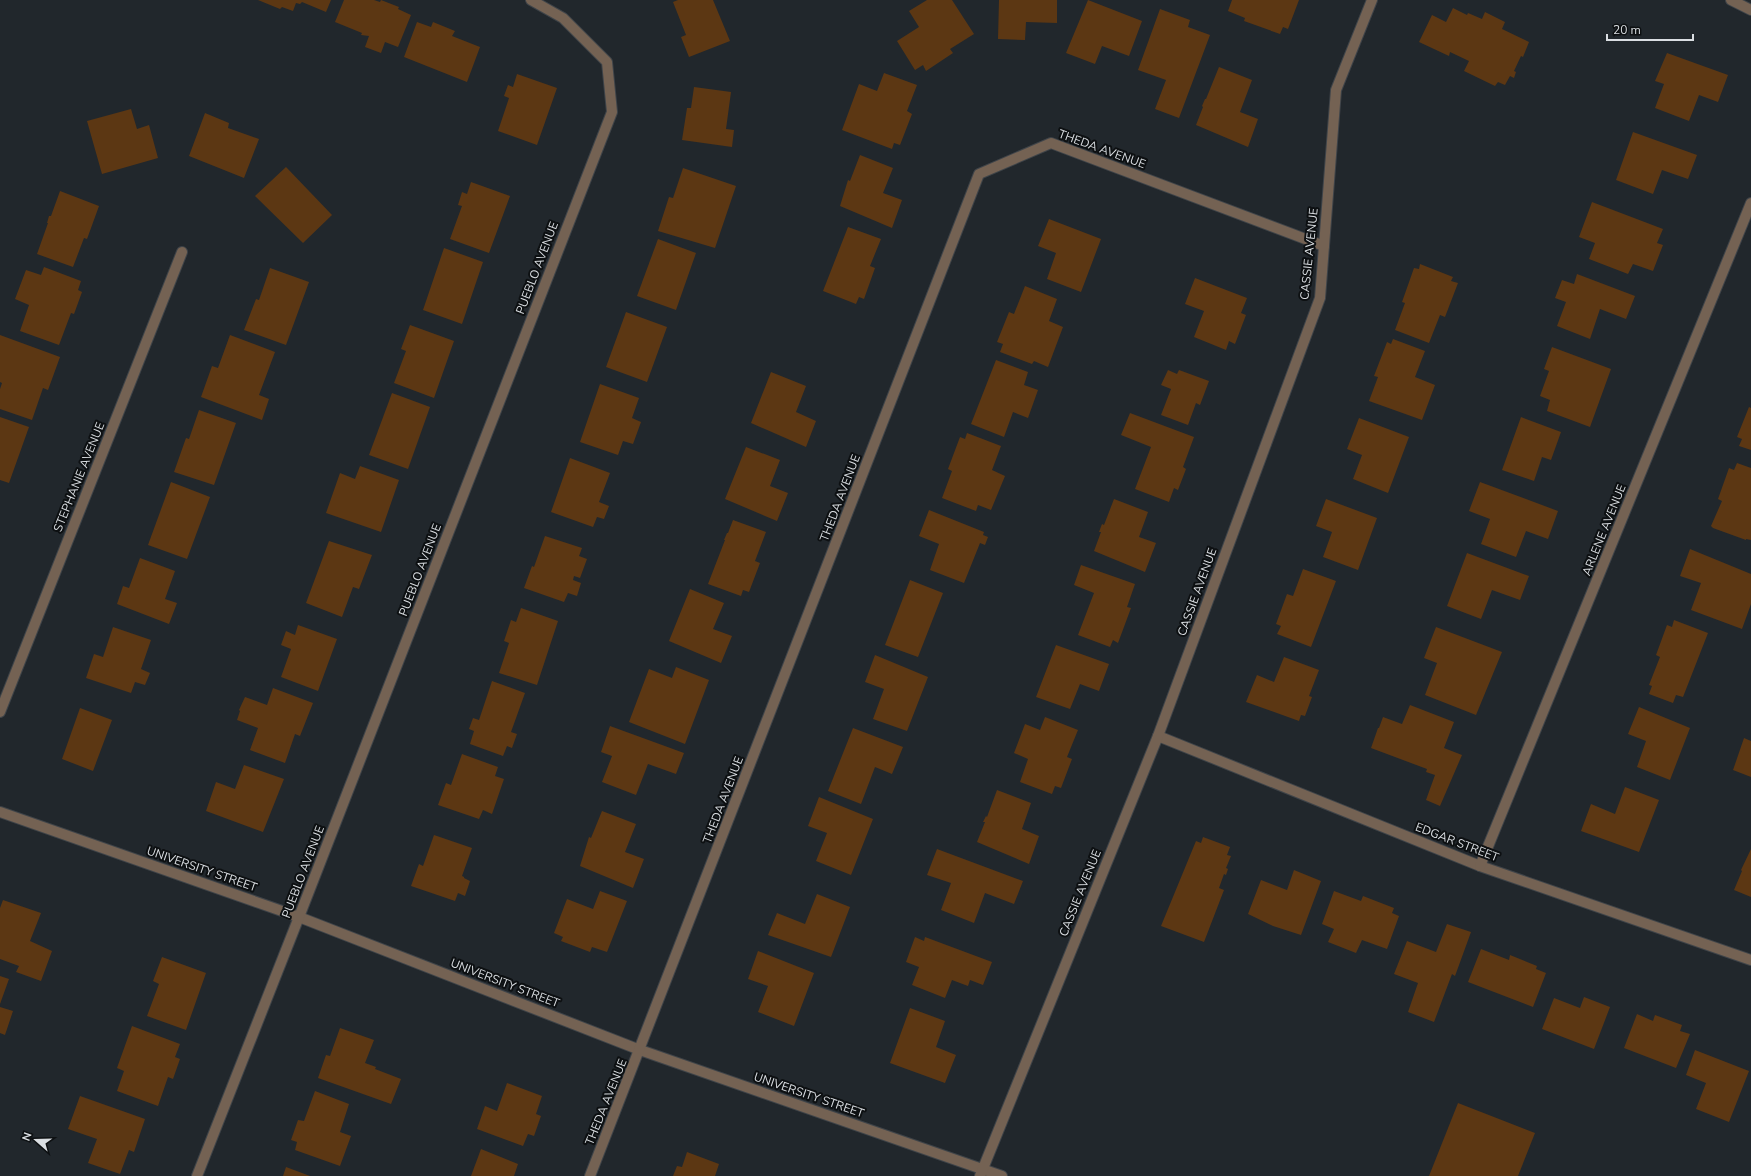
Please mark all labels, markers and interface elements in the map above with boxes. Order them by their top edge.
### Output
scale bar [1607,16,1693,42]
text: 20 m [1613,22,1641,38]
street label: THEDA AVENUE [1056,126,1148,172]
street label: CASSIE AVENUE [1296,207,1322,301]
street label: PUEBLO AVENUE [512,219,562,317]
street label: STEPHANIE AVENUE [50,420,108,534]
street label: THEDA AVENUE [816,452,864,544]
street label: ARLENE AVENUE [1578,482,1630,578]
street label: PUEBLO AVENUE [395,521,445,619]
street label: CASSIE AVENUE [1174,546,1220,638]
street label: THEDA AVENUE [699,754,747,846]
street label: EDGAR STREET [1413,819,1502,866]
street label: PUEBLO AVENUE [278,823,328,921]
street label: UNIVERSITY STREET [145,843,260,896]
street label: CASSIE AVENUE [1055,847,1105,939]
street label: UNIVERSITY STREET [448,955,563,1011]
street label: THEDA AVENUE [581,1056,631,1148]
street label: UNIVERSITY STREET [752,1069,867,1122]
north arrow [16,1120,56,1160]
text: N [19,1130,36,1143]

